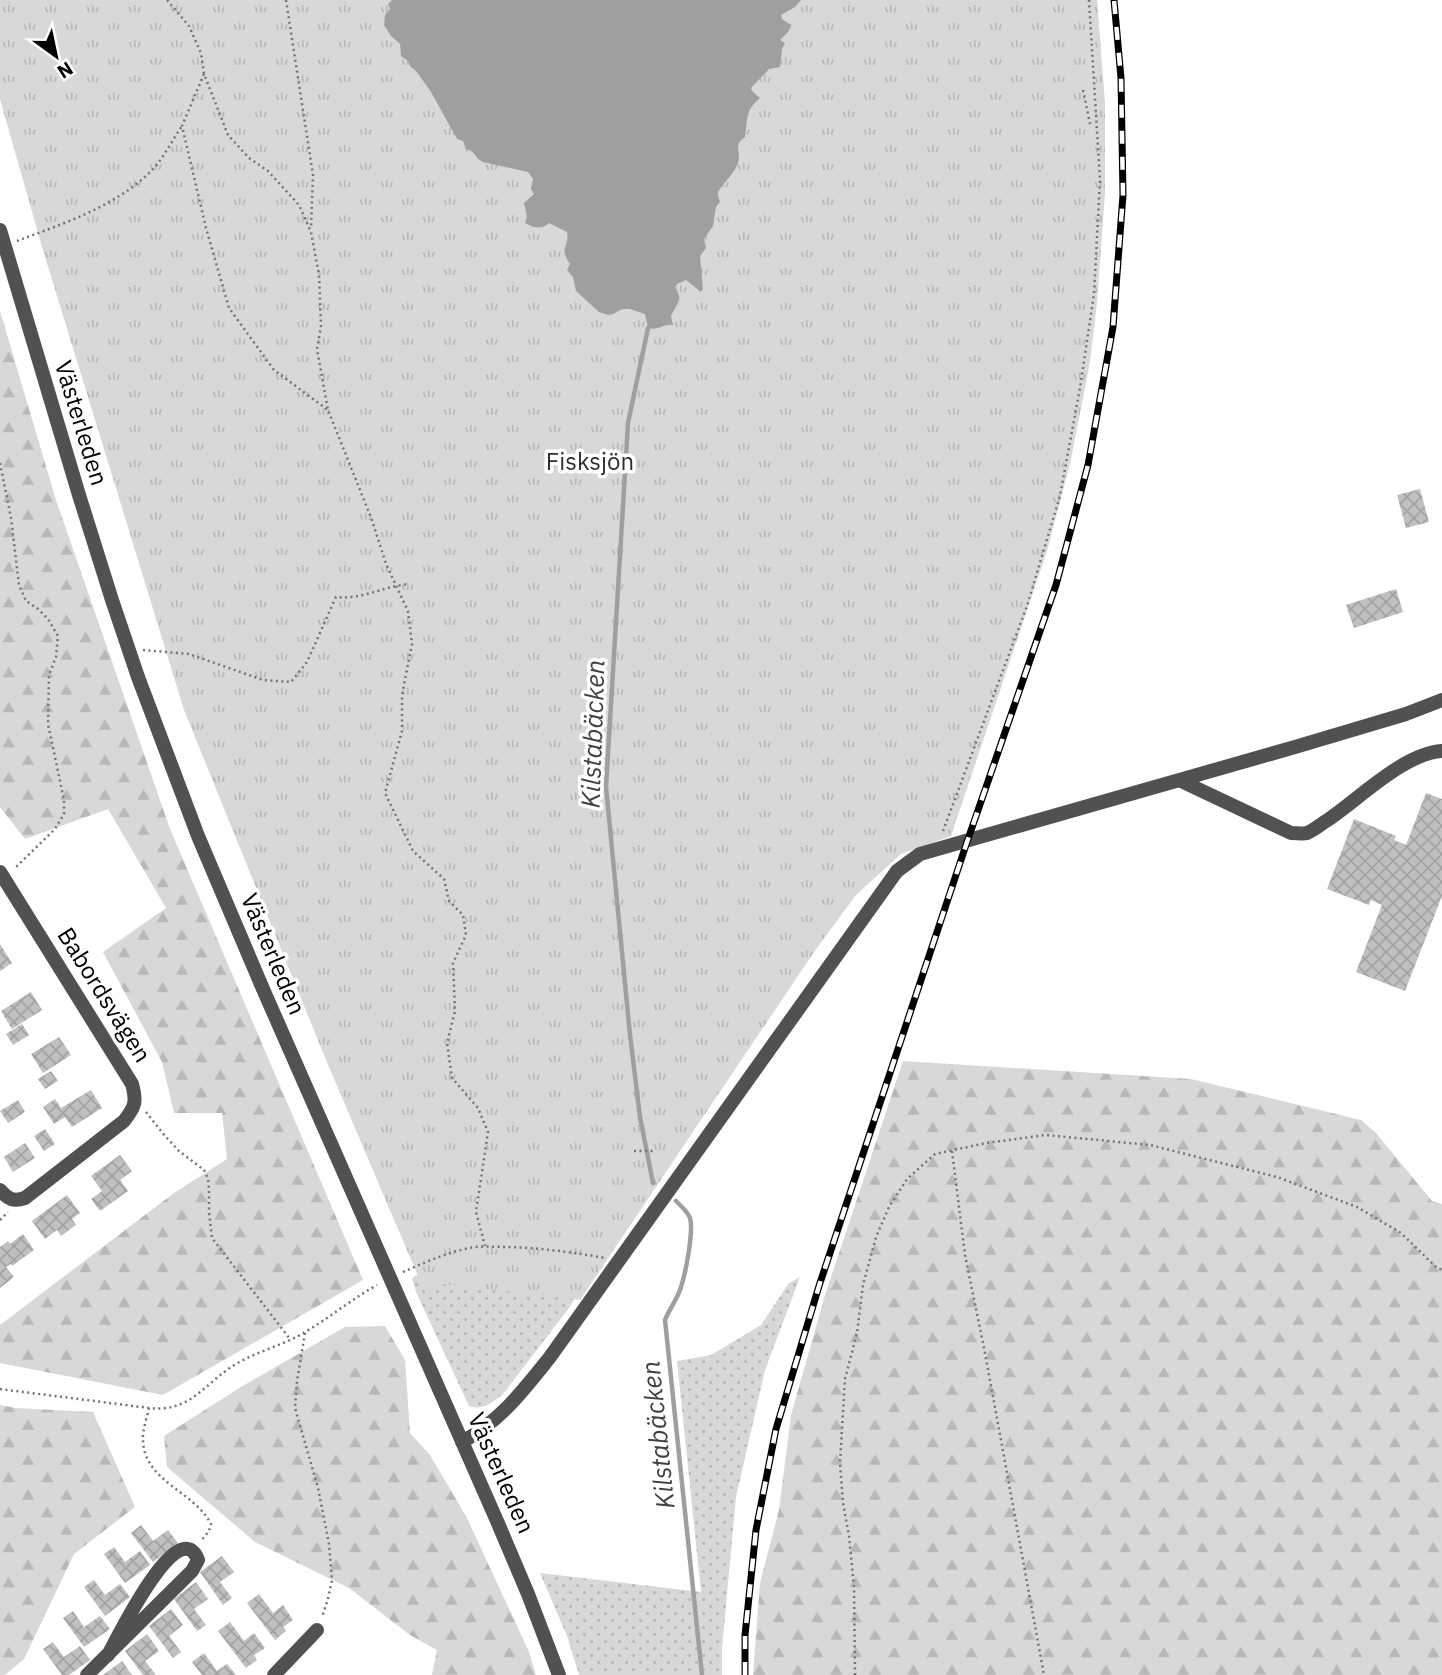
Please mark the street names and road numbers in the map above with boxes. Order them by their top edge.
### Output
street label: Västerleden [48,356,116,489]
street label: Västerleden [234,888,314,1019]
street label: Babordsvägen [51,921,159,1068]
street label: Västerleden [461,1407,543,1538]

